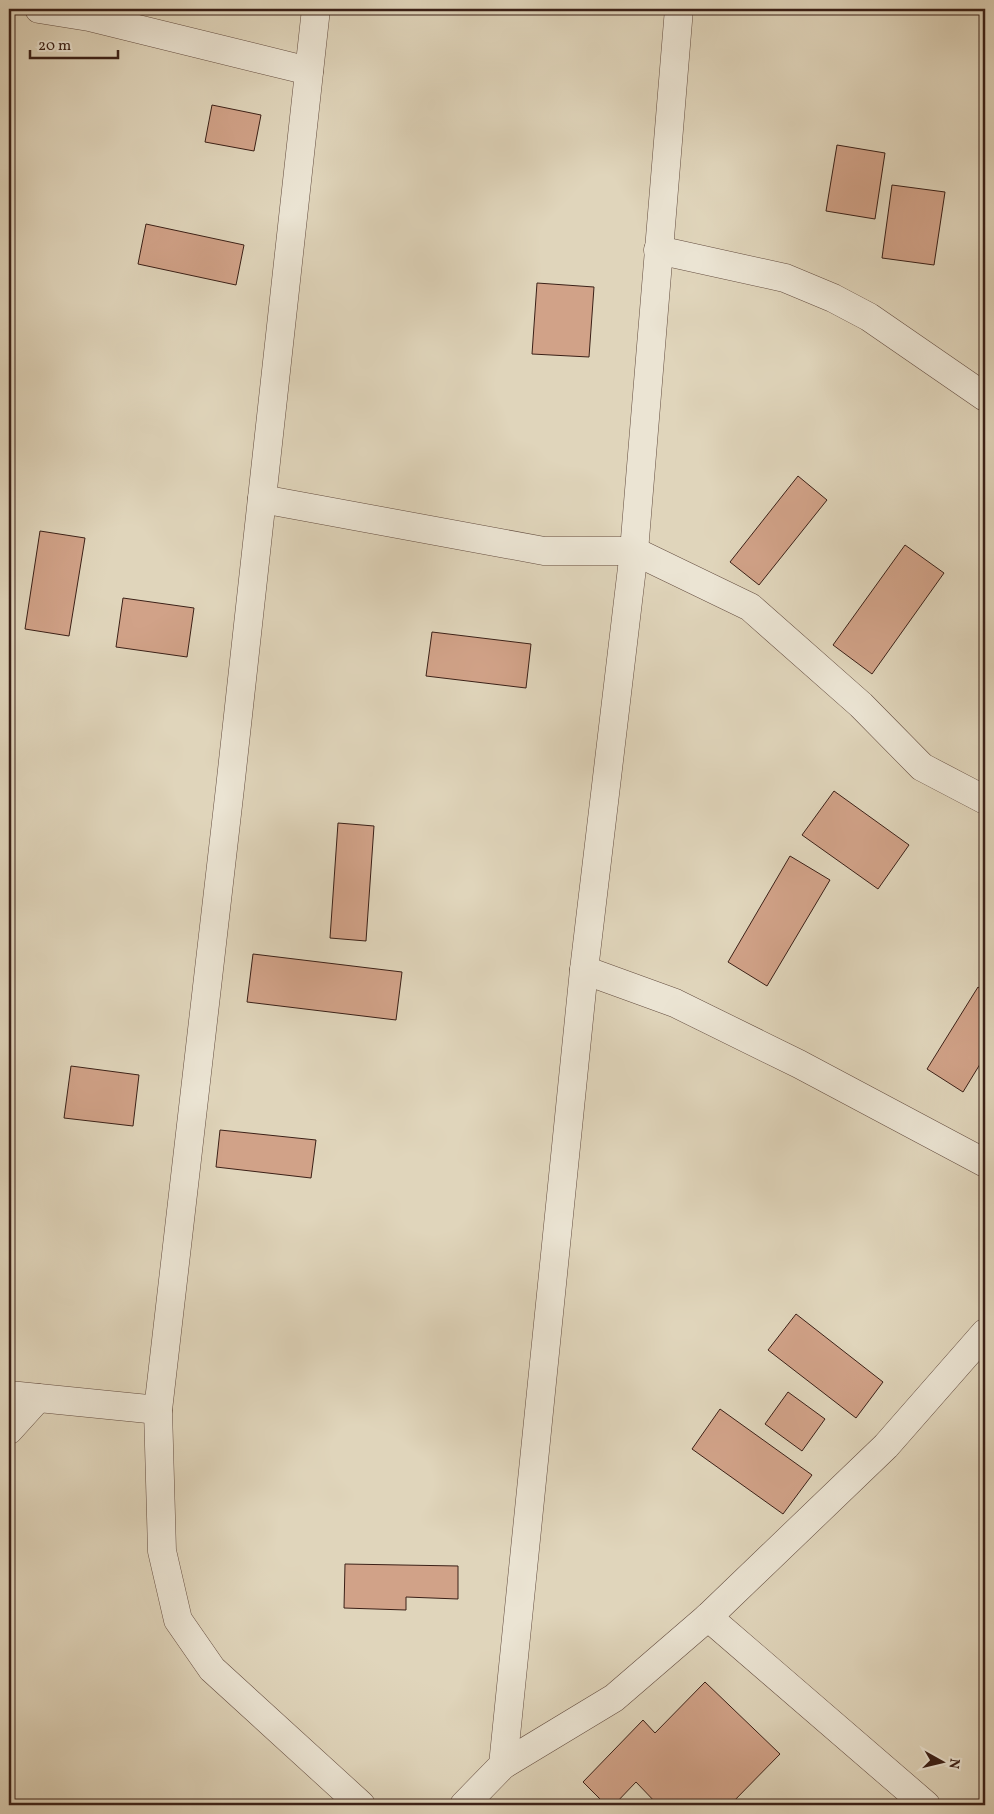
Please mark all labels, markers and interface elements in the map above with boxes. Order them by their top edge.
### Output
scale bar [30,28,118,60]
text: 20 m [38,36,71,57]
north arrow [916,1736,966,1786]
text: N [943,1757,964,1770]

